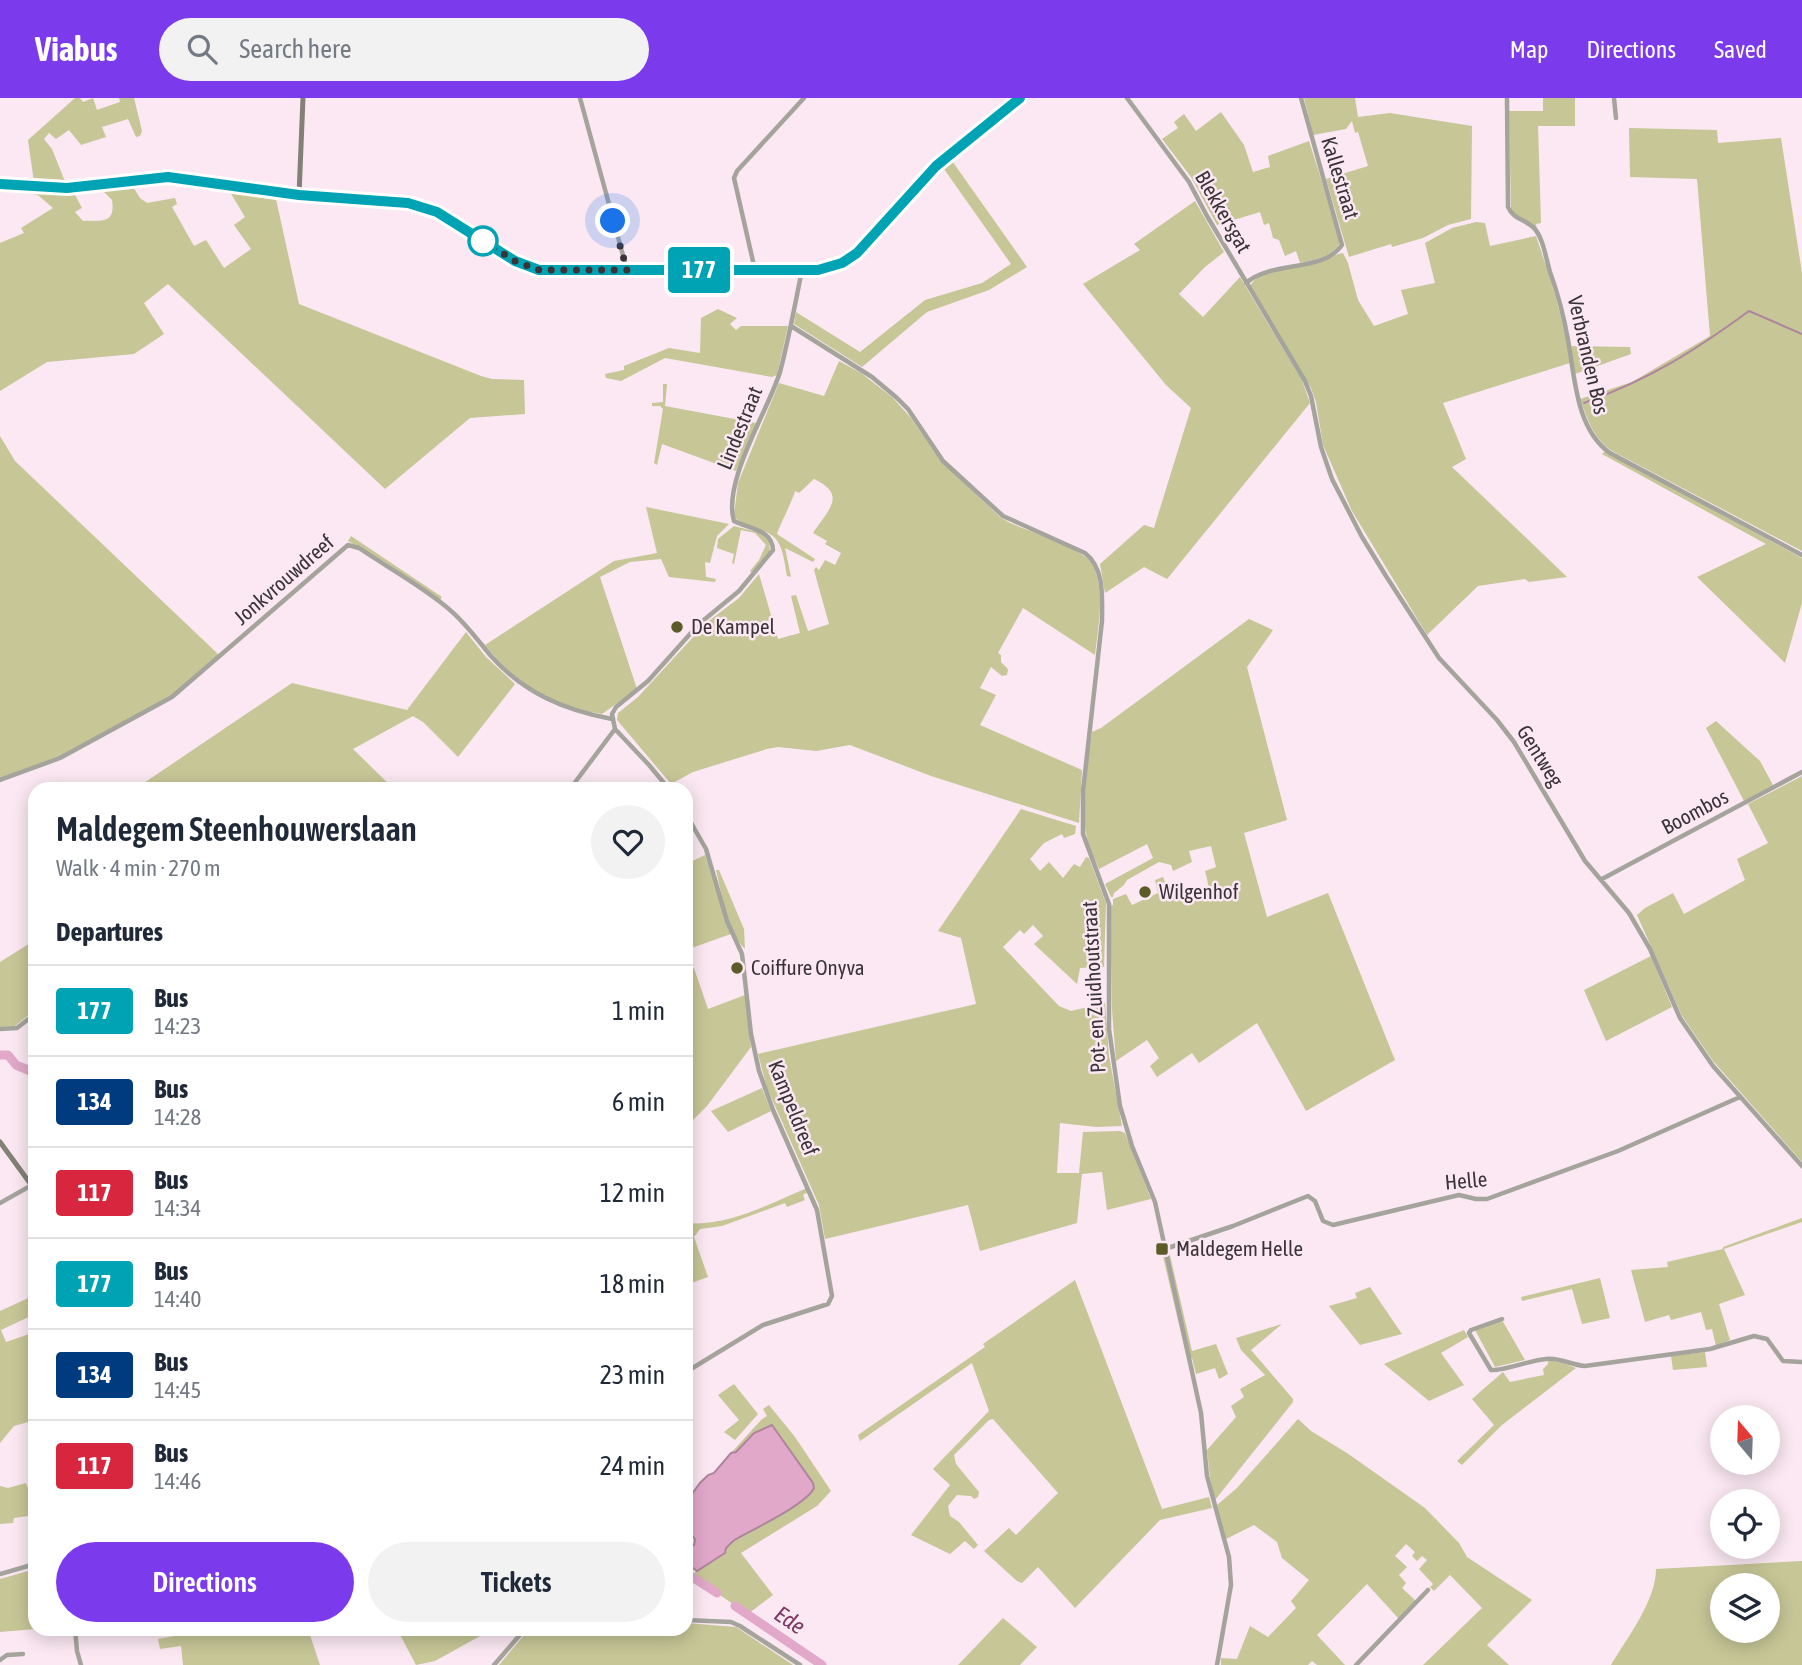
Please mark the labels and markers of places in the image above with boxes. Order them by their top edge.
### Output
unlabelled marker [468,226,498,256]
place label: De Kampel [691,614,775,638]
marker: De Kampel [669,619,685,635]
place label: Wilgenhof [1159,879,1239,903]
marker: Wilgenhof [1137,884,1153,900]
place label: Coiffure Onyva [751,955,865,979]
marker: Coiffure Onyva [729,960,745,976]
place label: Maldegem Helle [1176,1236,1303,1260]
marker: Maldegem Helle [1154,1241,1170,1257]

